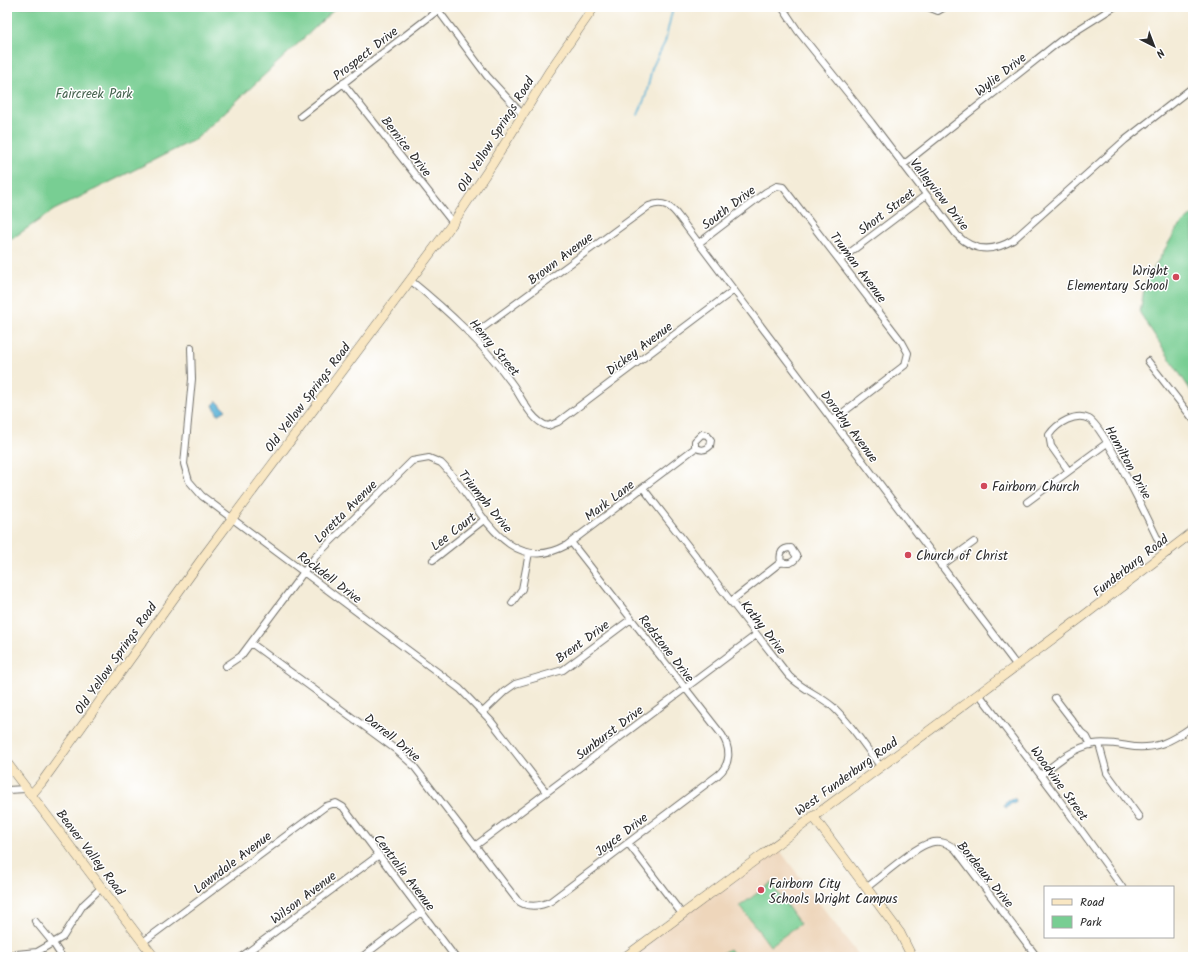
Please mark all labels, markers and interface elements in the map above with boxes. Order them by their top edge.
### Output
street label: Prospect Drive [329,22,403,86]
north arrow [1134,26,1174,66]
text: N [1151,44,1169,62]
street label: Wylie Drive [971,48,1031,102]
street label: Old Yellow Springs Road [452,72,541,197]
park label: Faircreek Park [56,84,133,105]
street label: Bernice Drive [375,112,436,182]
street label: Valleyview Drive [904,154,974,236]
street label: South Drive [697,181,761,236]
street label: Short Street [854,183,921,241]
street label: Brown Avenue [524,227,598,291]
street label: Truman Avenue [824,228,892,308]
place label: Wright Elementary School [1067,261,1169,297]
marker: Wright Elementary School [1171,272,1181,282]
street label: Henry Street [463,314,525,382]
street label: Dickey Avenue [602,317,678,381]
street label: Old Yellow Springs Road [260,338,357,457]
street label: Dorothy Avenue [815,386,883,468]
street label: Hamilton Drive [1099,422,1157,504]
street label: Triumph Drive [453,466,517,538]
street label: Loretta Avenue [309,475,383,549]
street label: Mark Lane [580,475,639,527]
place label: Fairborn Church [992,477,1080,498]
marker: Fairborn Church [979,481,989,491]
street label: Lee Court [426,507,482,557]
street label: Funderburg Road [1088,529,1174,603]
place label: Church of Christ [916,546,1009,567]
street label: Rockdell Drive [292,547,366,610]
marker: Church of Christ [903,550,913,560]
street label: Kathy Drive [735,596,791,660]
street label: Old Yellow Springs Road [70,598,163,719]
street label: Redstone Drive [632,610,699,688]
street label: Brent Drive [551,615,615,669]
street label: Sunburst Drive [571,701,648,766]
street label: Darrell Drive [359,709,425,768]
street label: West Funderburg Road [791,732,903,822]
street label: Woodvine Street [1024,742,1094,826]
street label: Beaver Valley Road [50,805,130,901]
street label: Joyce Drive [591,808,653,862]
street label: Lawndale Avenue [189,826,277,900]
street label: Centralia Avenue [368,830,440,916]
street label: Bordeaux Drive [951,837,1019,913]
street label: Wilson Avenue [266,866,342,930]
place label: Fairborn City Schools Wright Campus [769,874,898,910]
marker: Fairborn City Schools Wright Campus [756,885,766,895]
legend [1044,886,1174,938]
text: Road [1080,893,1105,912]
text: Park [1080,913,1102,932]

